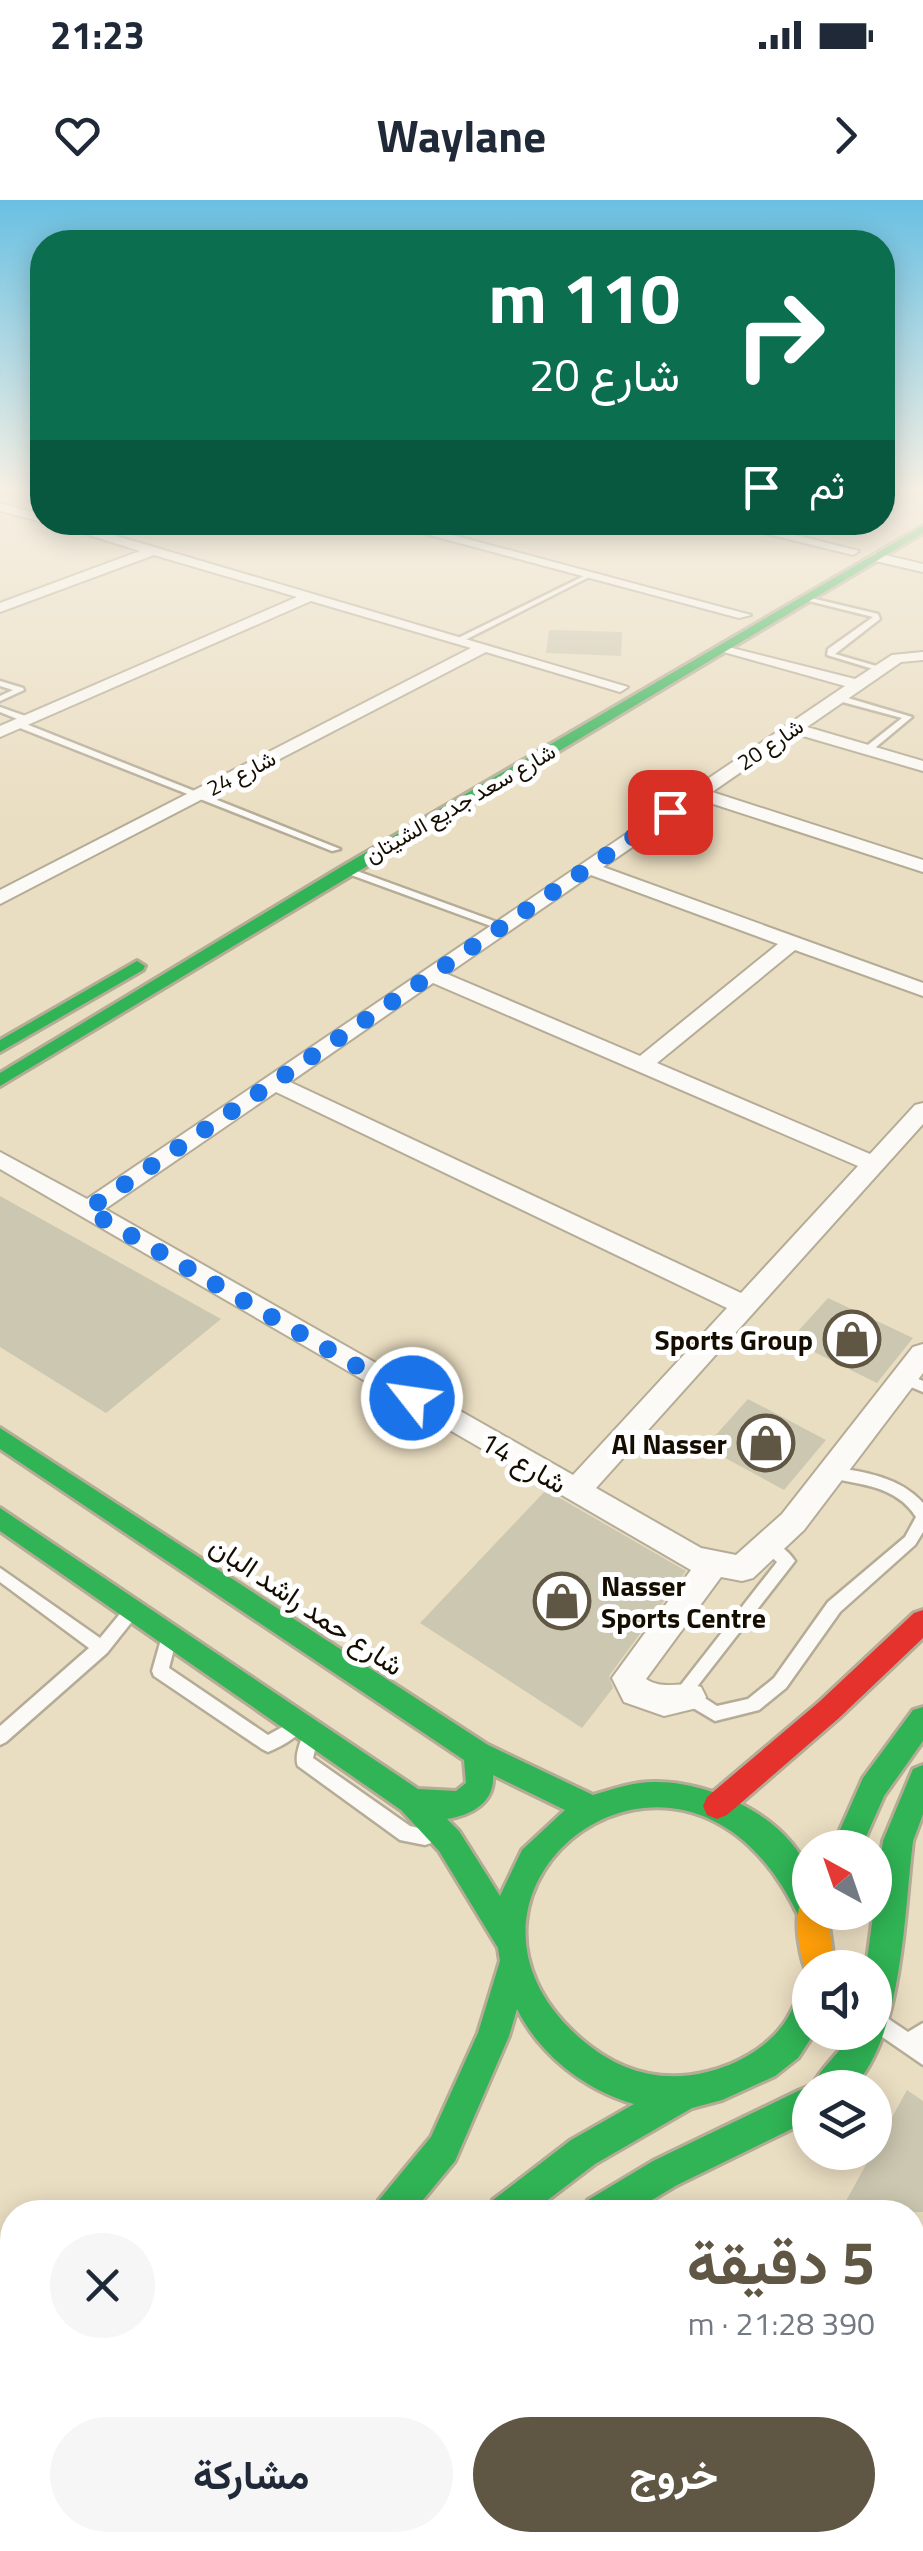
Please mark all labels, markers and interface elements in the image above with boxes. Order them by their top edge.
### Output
text: 21:23 [50,6,145,64]
text: Waylane [377,101,546,169]
icon: heart [50,108,105,163]
icon: forward [818,108,873,163]
text: 110 m [488,244,680,350]
icon: right [715,270,845,400]
text: شارع 20 [529,340,680,408]
text: ثم [809,456,845,514]
icon: arrive [734,460,789,515]
street label: شارع 20 [730,709,810,779]
street label: شارع سعد جديع الشيتان [358,734,562,872]
street label: شارع 24 [200,741,282,805]
pin [628,770,713,855]
icon: arrive [643,785,698,840]
shop icon: Sports Group [822,1309,882,1369]
place label: Sports Group [655,1318,813,1361]
position arrow [360,1346,464,1450]
shop icon: Al Nasser [736,1413,796,1473]
street label: شارع 14 [473,1420,575,1504]
place label: Al Nasser [612,1422,727,1465]
street label: شارع حمد راشد البان [201,1524,413,1686]
place label: Nasser Sports Centre [601,1564,766,1639]
shop icon: Nasser Sports Centre [532,1571,592,1631]
north arrow [792,1830,892,1930]
map controls [792,1830,892,2170]
button: sound [792,1950,892,2050]
button: layers [792,2070,892,2170]
text: 5 دقيقة [687,2216,875,2307]
button: close [50,2233,155,2338]
text: 390 m · 21:28 [688,2299,875,2347]
button: مشاركة [50,2417,453,2532]
button: خروج [473,2417,875,2532]

